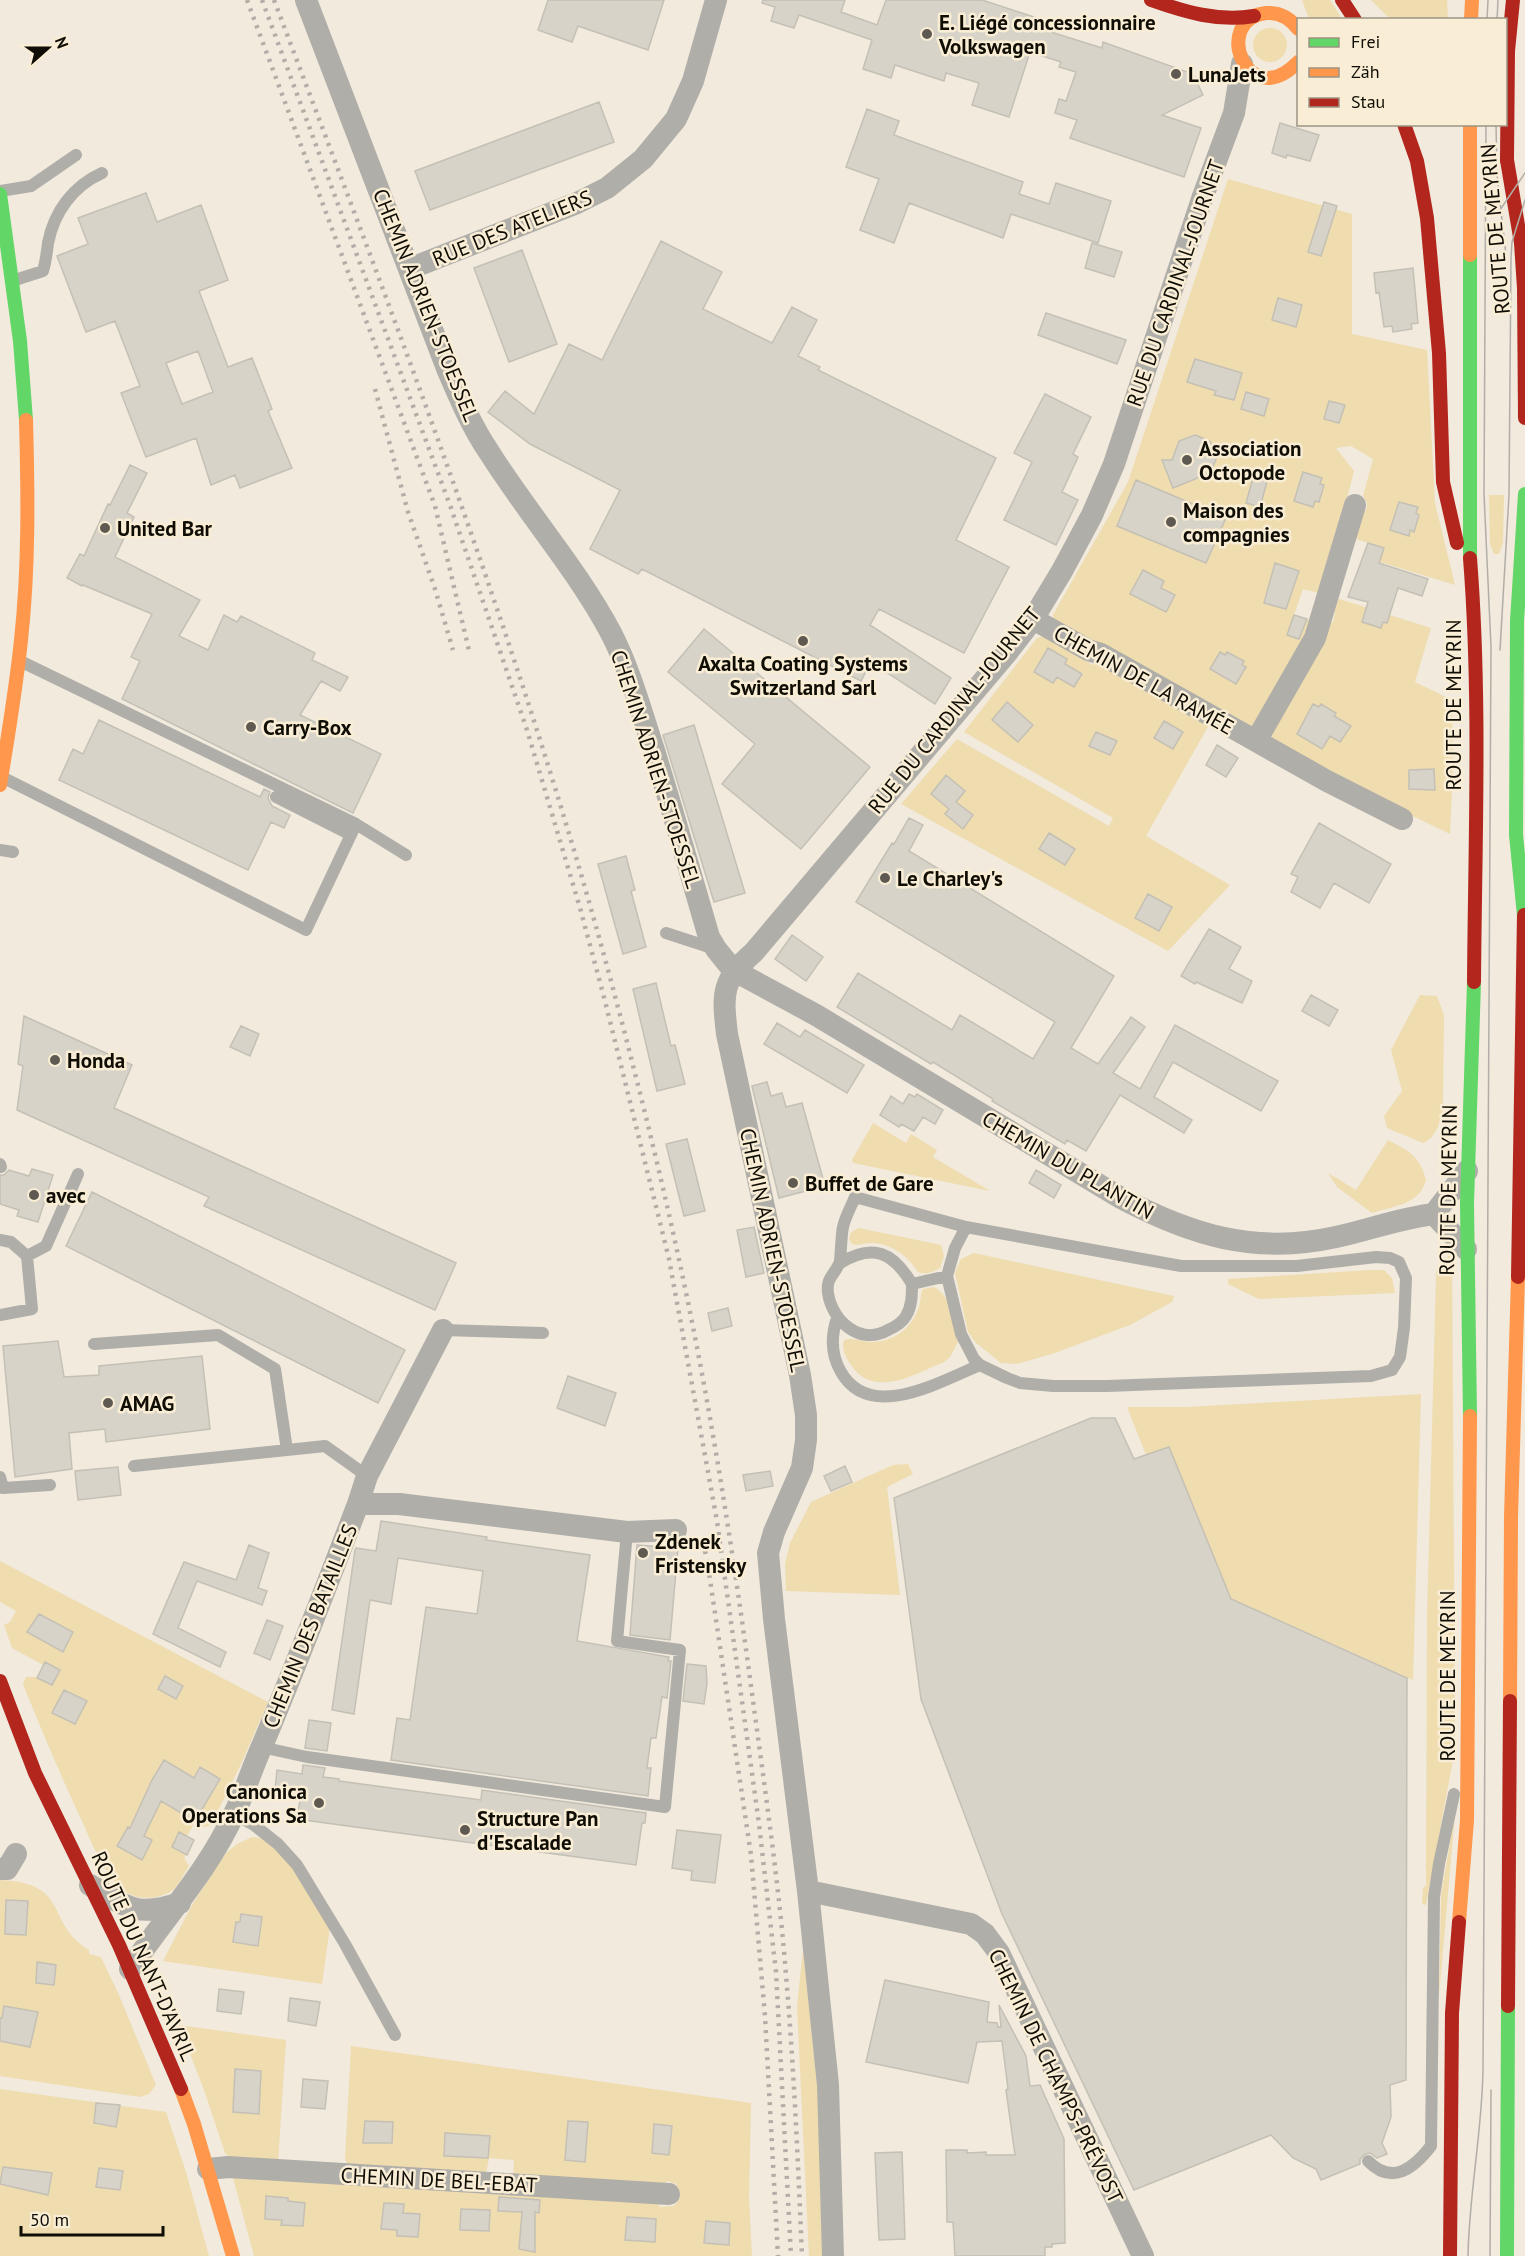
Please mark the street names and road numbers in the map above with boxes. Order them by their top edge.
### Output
street label: ROUTE DE MEYRIN [1474,143,1516,315]
street label: RUE DU CARDINAL-JOURNET [1120,156,1230,410]
street label: RUE DES ATELIERS [428,184,596,272]
street label: CHEMIN ADRIEN-STOESSEL [367,185,485,425]
street label: RUE DU CARDINAL-JOURNET [862,601,1046,819]
street label: CHEMIN DE LA RAMÉE [1049,619,1239,741]
street label: ROUTE DE MEYRIN [1440,619,1467,791]
street label: CHEMIN ADRIEN-STOESSEL [605,647,707,891]
street label: ROUTE DE MEYRIN [1433,1104,1463,1276]
street label: CHEMIN DU PLANTIN [977,1105,1159,1225]
street label: CHEMIN ADRIEN-STOESSEL [734,1126,812,1375]
street label: CHEMIN DES BATAILLES [257,1520,363,1732]
street label: ROUTE DE MEYRIN [1434,1590,1461,1762]
street label: ROUTE DU NANT-D'AVRIL [86,1847,203,2065]
street label: CHEMIN DE CHAMPS-PRÉVOST [983,1944,1130,2208]
street label: CHEMIN DE BEL-EBAT [340,2161,538,2199]

